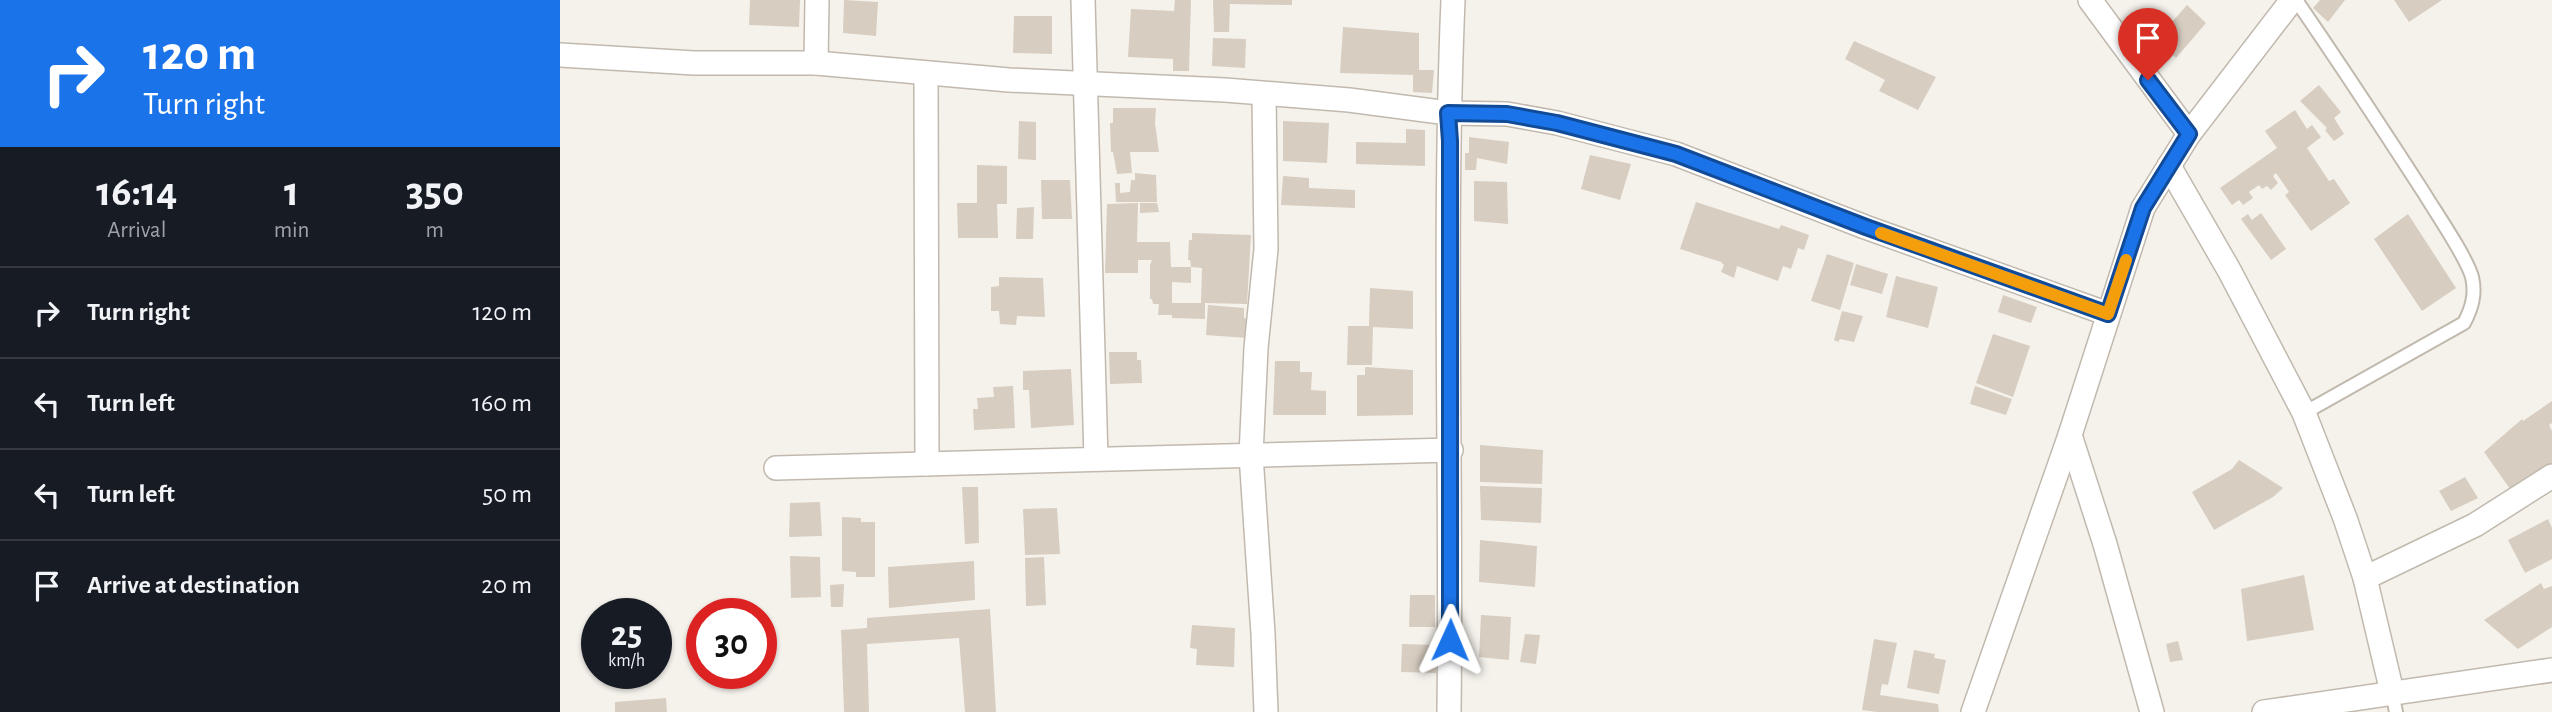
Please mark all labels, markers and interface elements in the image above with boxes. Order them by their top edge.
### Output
pin [2118,8,2178,80]
icon: arrive [2129,19,2167,57]
icon: right [28,28,119,119]
text: 120 m [143,30,256,79]
text: Turn right [143,88,265,120]
text: 16:14 [96,171,177,213]
text: 1 [284,171,299,213]
text: 350 [406,171,464,213]
text: Arrival [107,219,166,242]
text: min [274,219,309,242]
text: m [426,219,444,242]
icon: right [28,294,66,332]
text: Turn right [87,299,190,325]
text: 120 m [472,299,532,325]
icon: left [28,385,66,423]
text: Turn left [87,390,175,416]
text: 160 m [472,390,532,416]
icon: left [28,476,66,514]
text: Turn left [87,481,175,507]
text: 50 m [482,481,532,507]
icon: arrive [28,567,66,605]
text: Arrive at destination [87,572,300,598]
text: 20 m [481,572,532,598]
speed limit sign: 30 [686,598,777,689]
position arrow [1413,603,1487,677]
text: 25 [611,617,642,652]
text: km/h [608,652,645,670]

